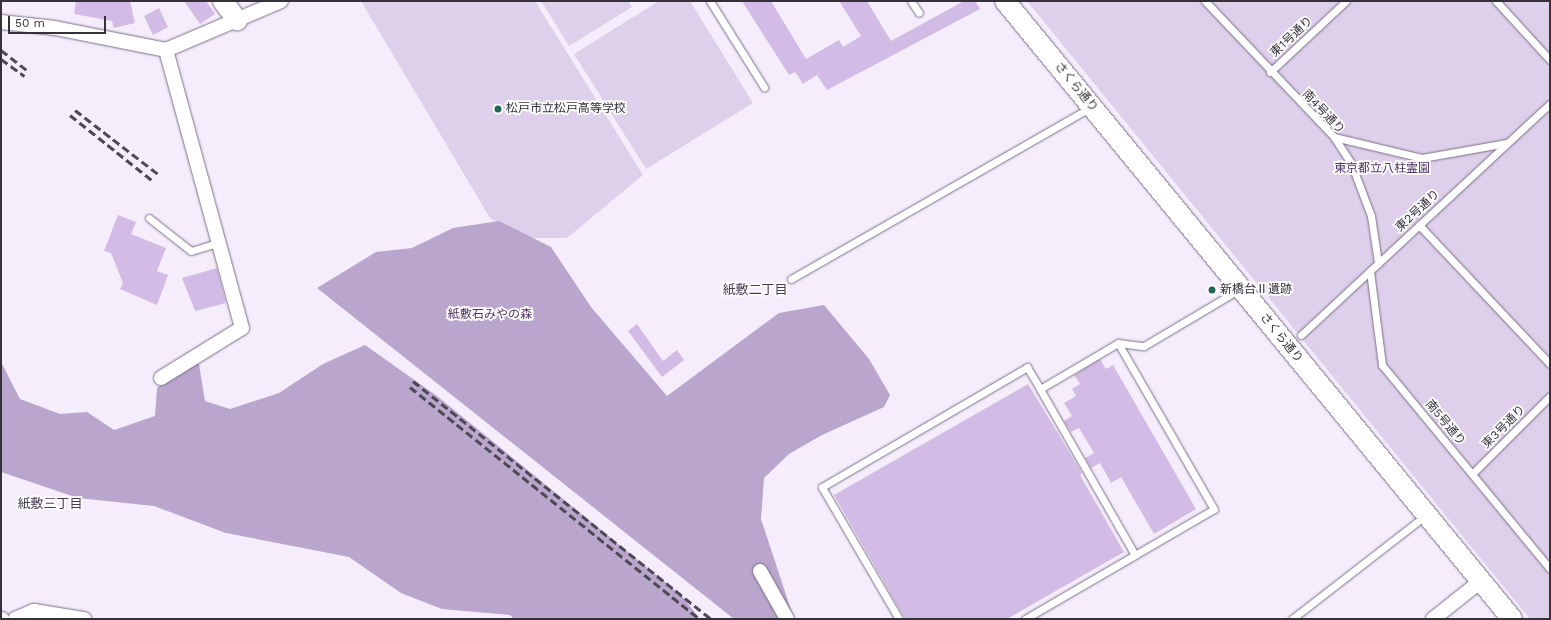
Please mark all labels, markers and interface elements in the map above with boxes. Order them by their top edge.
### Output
scale bar [10,8,108,34]
street label: 東1号通り [1268,14,1316,60]
text: 50 m [15,16,45,30]
street label: さくら通り [1052,59,1100,115]
street label: 南4号通り [1299,87,1347,137]
place label: 松戸市立松戸高等学校 [506,102,626,116]
marker: 松戸市立松戸高等学校 [493,104,503,114]
park label: 東京都立八柱霊園 [1334,162,1430,176]
street label: 東2号通り [1393,187,1443,235]
district label: 紙敷二丁目 [723,282,787,298]
place label: 新橋台Ⅱ遺跡 [1220,283,1292,297]
marker: 新橋台Ⅱ遺跡 [1207,285,1217,295]
park label: 紙敷石みやの森 [448,308,532,322]
street label: さくら通り [1257,310,1305,366]
street label: 南5号通り [1422,397,1468,449]
street label: 東3号通り [1479,402,1529,452]
district label: 紙敷三丁目 [18,496,82,512]

